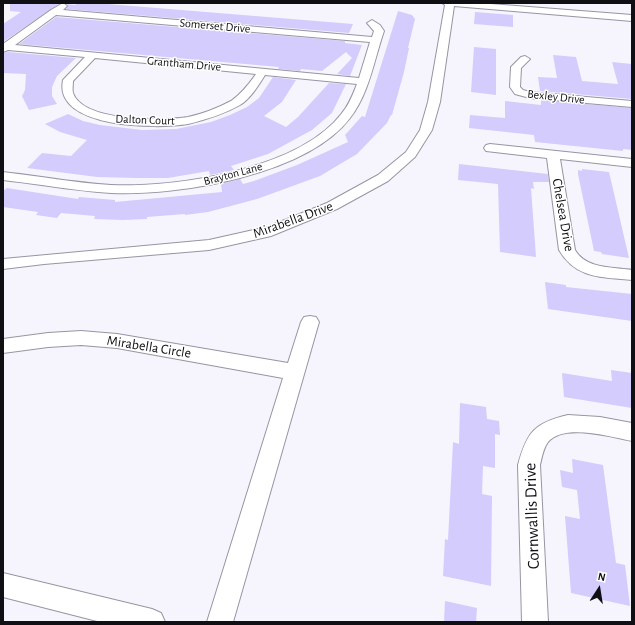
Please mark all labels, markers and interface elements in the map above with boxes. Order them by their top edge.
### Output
street label: Somerset Drive [179,16,251,36]
street label: Grantham Drive [146,54,222,74]
street label: Bexley Drive [527,87,585,107]
street label: Dalton Court [115,112,175,128]
street label: Brayton Lane [202,159,264,189]
street label: Chelsea Drive [548,177,578,253]
street label: Mirabella Drive [251,198,335,242]
street label: Mirabella Circle [106,332,192,362]
street label: Cornwallis Drive [520,462,544,570]
north arrow [579,569,619,609]
text: N [597,571,606,583]

